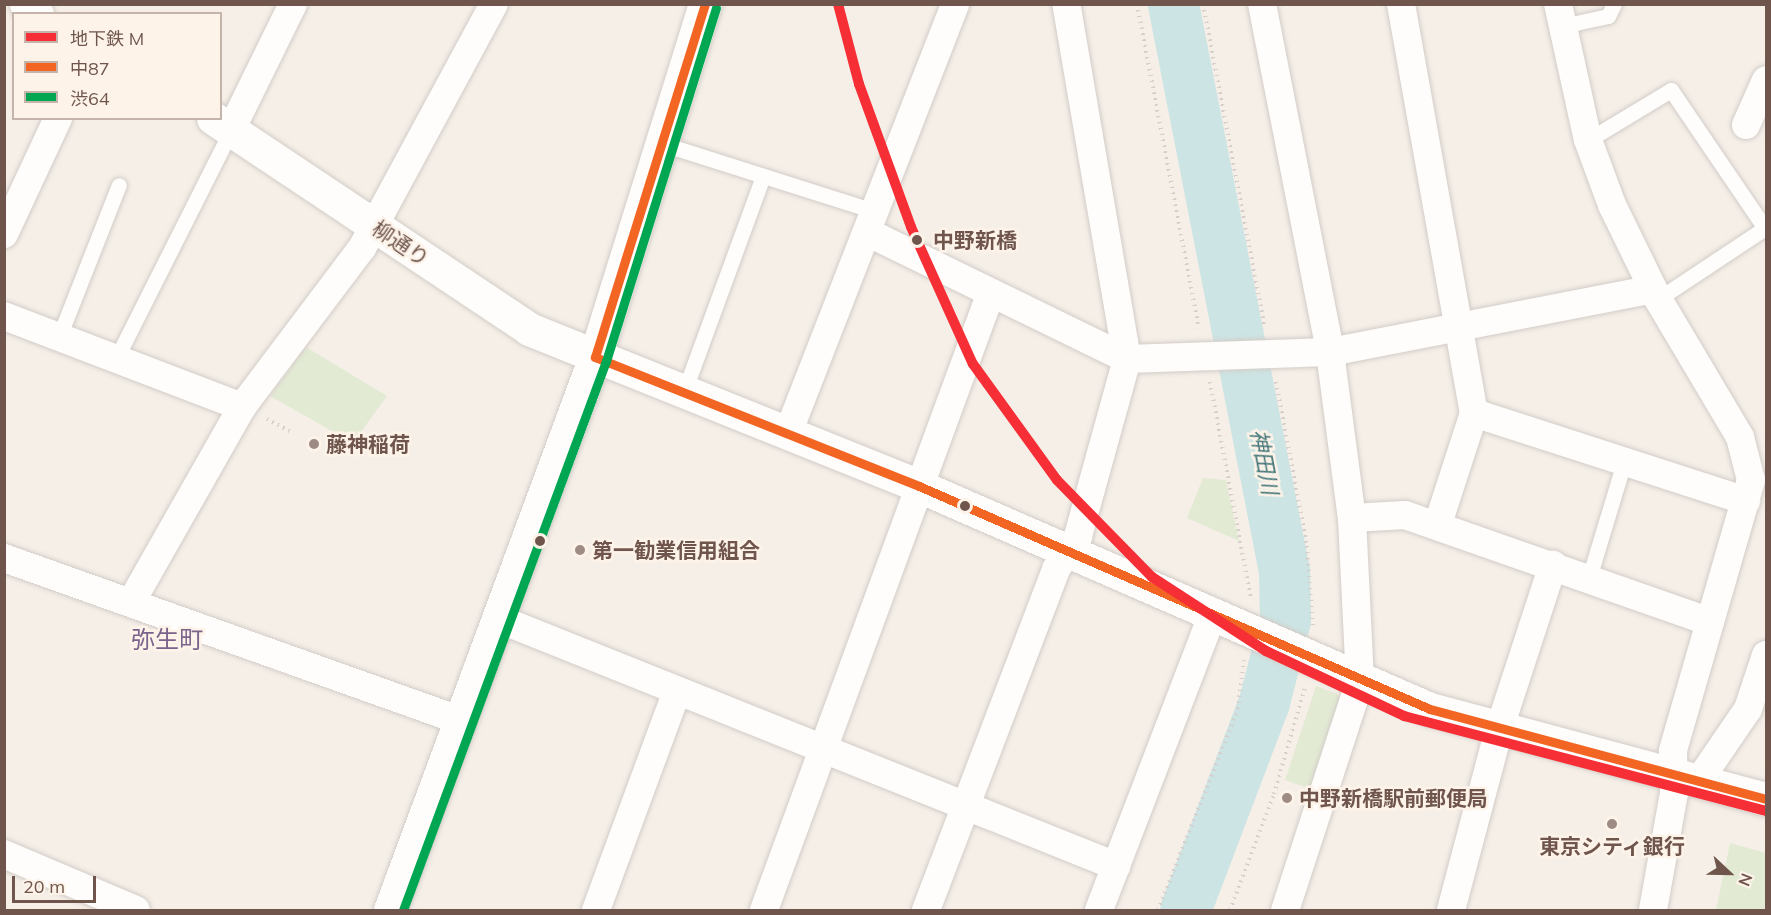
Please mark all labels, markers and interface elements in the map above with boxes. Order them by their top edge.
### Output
legend [12,12,222,120]
text: 地下鉄 M [70,27,144,50]
text: 中87 [70,57,110,80]
text: 渋64 [70,87,110,110]
street label: 柳通り [368,215,434,271]
place label: 中野新橋 [933,227,1017,253]
marker: 中野新橋 [906,229,928,251]
water label: 神田川 [1245,427,1283,497]
place label: 藤神稲荷 [326,431,410,457]
marker: 藤神稲荷 [307,437,321,451]
unlabelled marker [959,500,971,512]
unlabelled marker [534,535,546,547]
place label: 第一勧業信用組合 [592,537,760,563]
marker: 第一勧業信用組合 [573,543,587,557]
district label: 弥生町 [131,626,203,654]
place label: 中野新橋駅前郵便局 [1299,785,1488,811]
marker: 中野新橋駅前郵便局 [1280,791,1294,805]
marker: 東京シティ銀行 [1605,817,1619,831]
place label: 東京シティ銀行 [1539,833,1685,859]
north arrow [1699,843,1759,903]
scale bar [15,864,99,902]
text: N [1734,870,1757,889]
text: 20 m [23,875,65,898]

